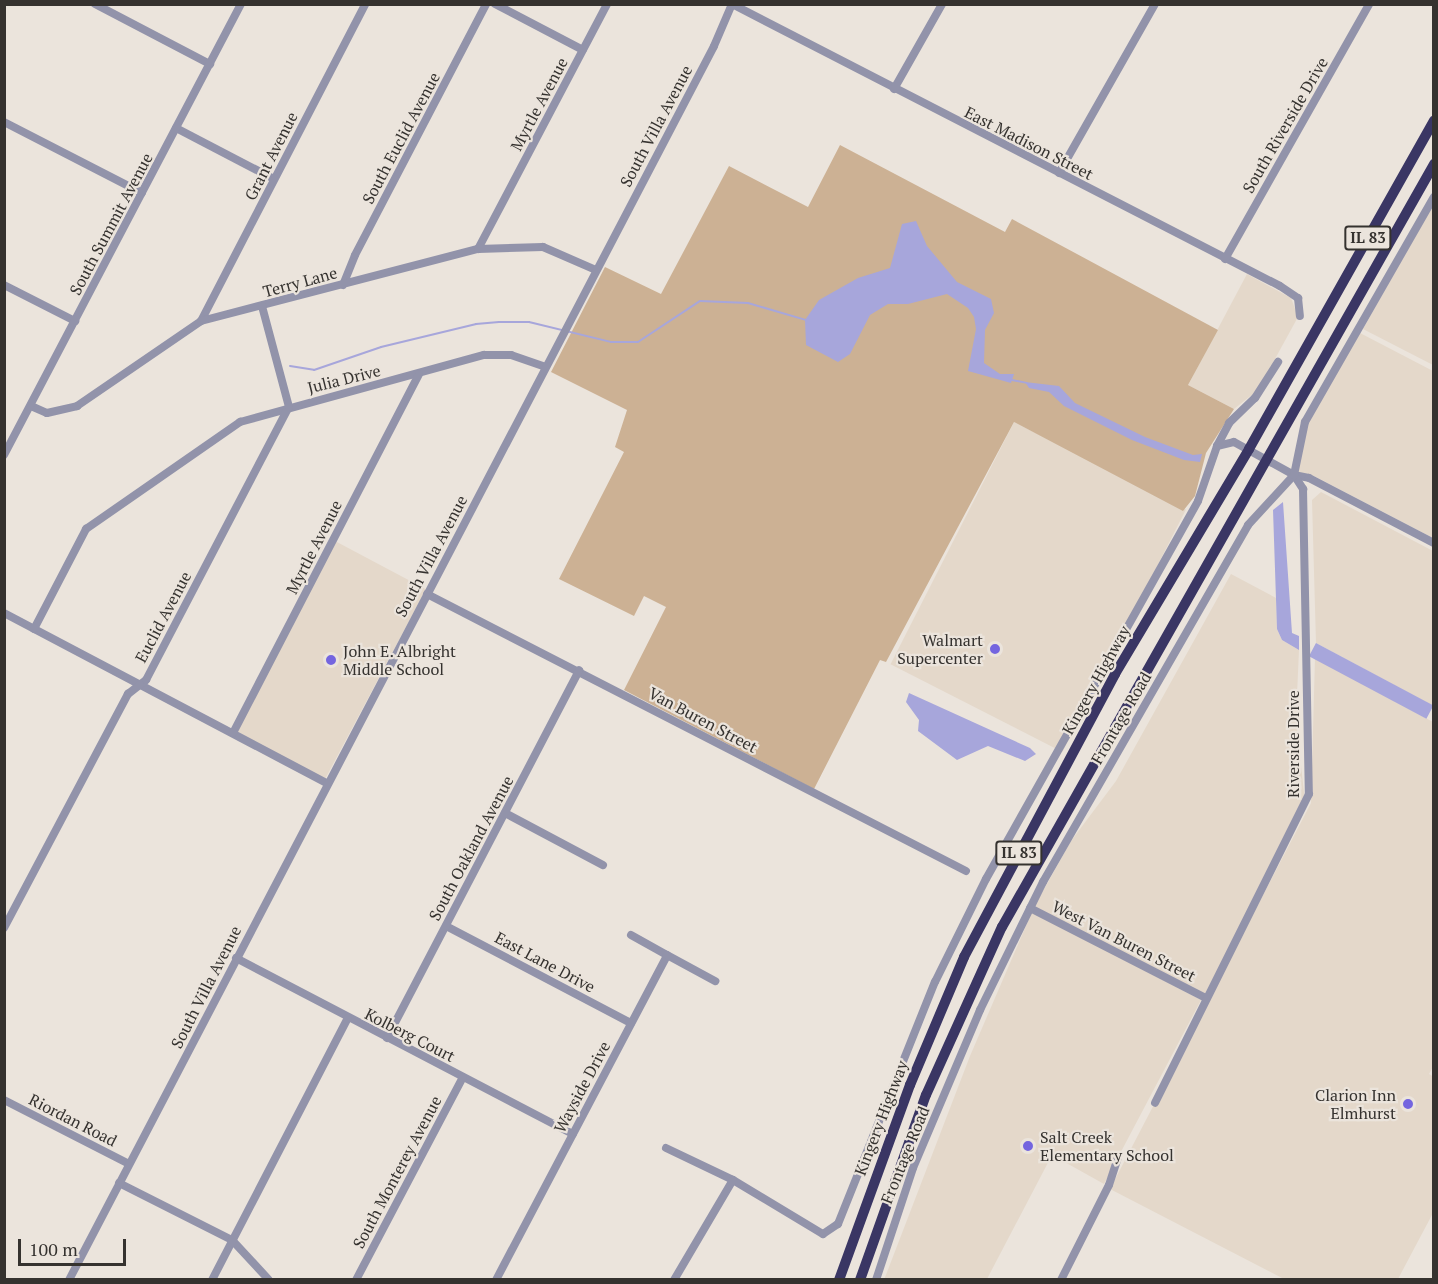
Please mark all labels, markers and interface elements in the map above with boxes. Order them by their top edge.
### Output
street label: Myrtle Avenue [506,54,572,154]
street label: South Riverside Drive [1238,54,1332,196]
street label: South Villa Avenue [616,62,696,190]
street label: South Euclid Avenue [358,69,444,207]
street label: East Madison Street [962,102,1096,184]
street label: Grant Avenue [240,108,302,204]
street label: South Summit Avenue [65,150,157,298]
road number: IL 83 [1344,226,1392,250]
street label: Terry Lane [261,263,339,301]
street label: Julia Drive [306,361,382,397]
street label: South Villa Avenue [391,492,471,620]
street label: Myrtle Avenue [282,497,346,597]
street label: Euclid Avenue [131,568,195,666]
street label: Kingery Highway [1058,622,1134,738]
place label: Walmart Supercenter [897,630,983,668]
place label: John E. Albright Middle School [343,641,457,679]
marker: Walmart Supercenter [988,642,1002,656]
marker: John E. Albright Middle School [324,653,338,667]
street label: Frontage Road [1087,668,1155,768]
street label: Van Buren Street [645,683,761,757]
street label: Riverside Drive [1283,690,1303,798]
street label: South Oakland Avenue [425,772,517,924]
road number: IL 83 [995,841,1043,865]
street label: West Van Buren Street [1049,896,1199,986]
street label: South Villa Avenue [167,922,245,1052]
street label: East Lane Drive [492,928,598,996]
street label: Kolberg Court [362,1004,458,1066]
street label: Wayside Drive [550,1038,614,1136]
street label: Kingery Highway [850,1058,912,1178]
place label: Clarion Inn Elmhurst [1315,1085,1396,1123]
street label: Riordan Road [26,1090,120,1150]
street label: South Monterey Avenue [349,1092,445,1252]
marker: Clarion Inn Elmhurst [1401,1097,1415,1111]
street label: Frontage Road [877,1104,933,1206]
place label: Salt Creek Elementary School [1040,1127,1174,1165]
marker: Salt Creek Elementary School [1021,1139,1035,1153]
scale bar [21,1227,129,1265]
text: 100 m [29,1237,78,1261]

